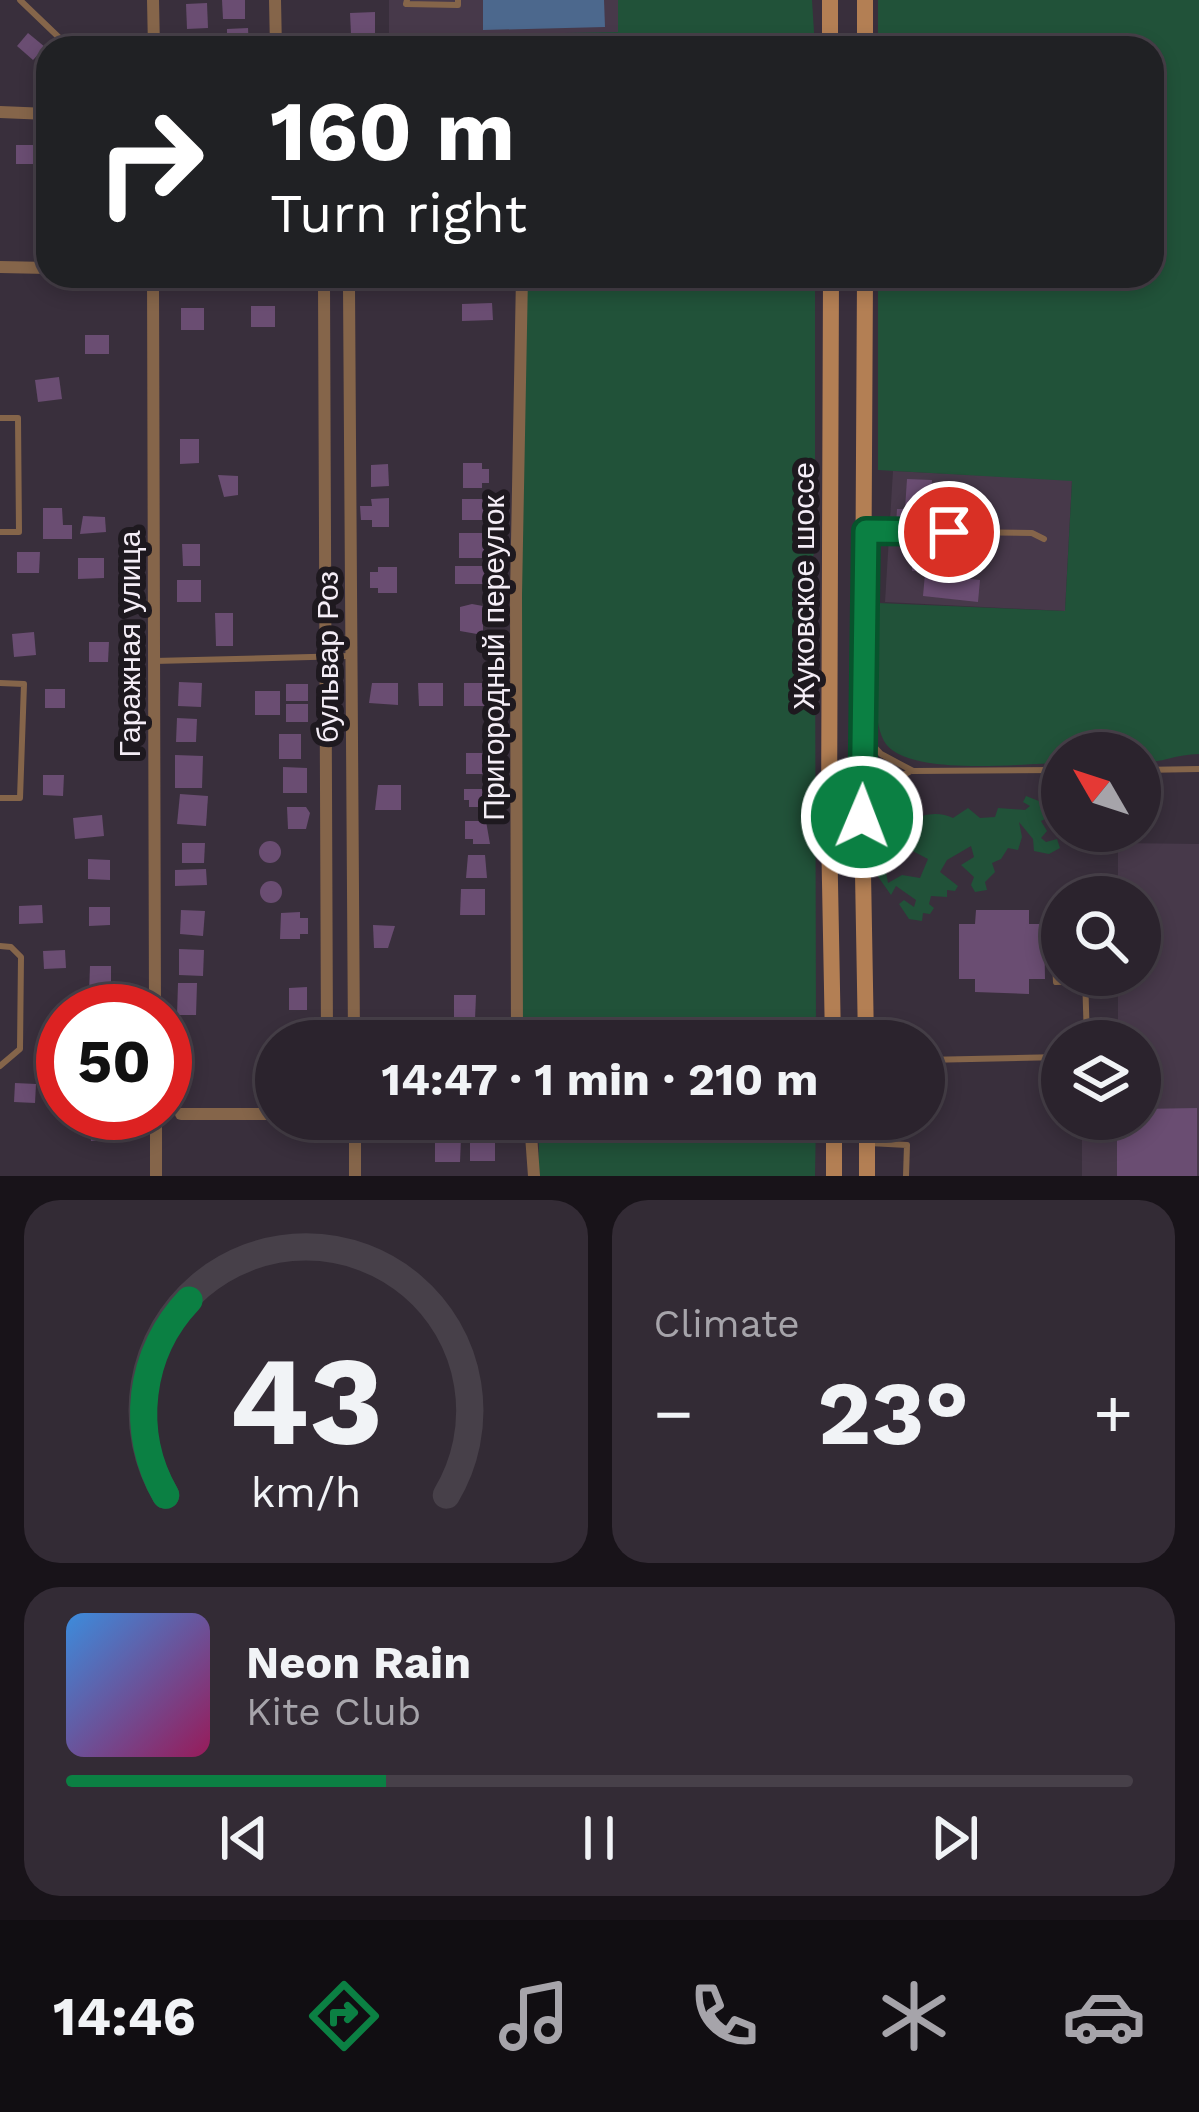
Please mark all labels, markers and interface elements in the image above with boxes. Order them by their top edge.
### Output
text: 160 m [270,82,515,180]
icon: right [72,84,228,240]
text: Turn right [270,182,527,245]
street label: Жуковское шоссе [786,462,821,710]
pin [898,481,1000,583]
street label: Пригородный переулок [476,494,511,821]
icon: arrive [916,499,982,565]
street label: Гаражная улица [112,530,147,757]
street label: бульвар Роз [310,571,345,743]
north arrow [1041,732,1161,852]
map controls [1041,732,1161,1140]
position arrow [799,754,925,880]
button: search [1041,876,1161,996]
speed limit sign: 50 [36,984,192,1140]
button: layers [1041,1020,1161,1140]
text: 14:47 · 1 min · 210 m [382,1053,818,1106]
text: Climate [654,1301,800,1346]
text: 43 [228,1328,383,1474]
text: 23° [817,1360,969,1466]
text: − [654,1375,693,1452]
text: + [1093,1375,1133,1452]
text: km/h [250,1466,361,1516]
text: Neon Rain [246,1636,471,1689]
text: Kite Club [246,1689,421,1734]
icon: previous [211,1805,277,1871]
icon: pause [566,1805,632,1871]
icon: next [922,1805,988,1871]
icon: directions [302,1974,386,2058]
icon: music [492,1974,576,2058]
icon: phone [682,1974,766,2058]
icon: climate [872,1974,956,2058]
icon: car [1062,1974,1146,2058]
text: 14:46 [53,1985,196,2048]

